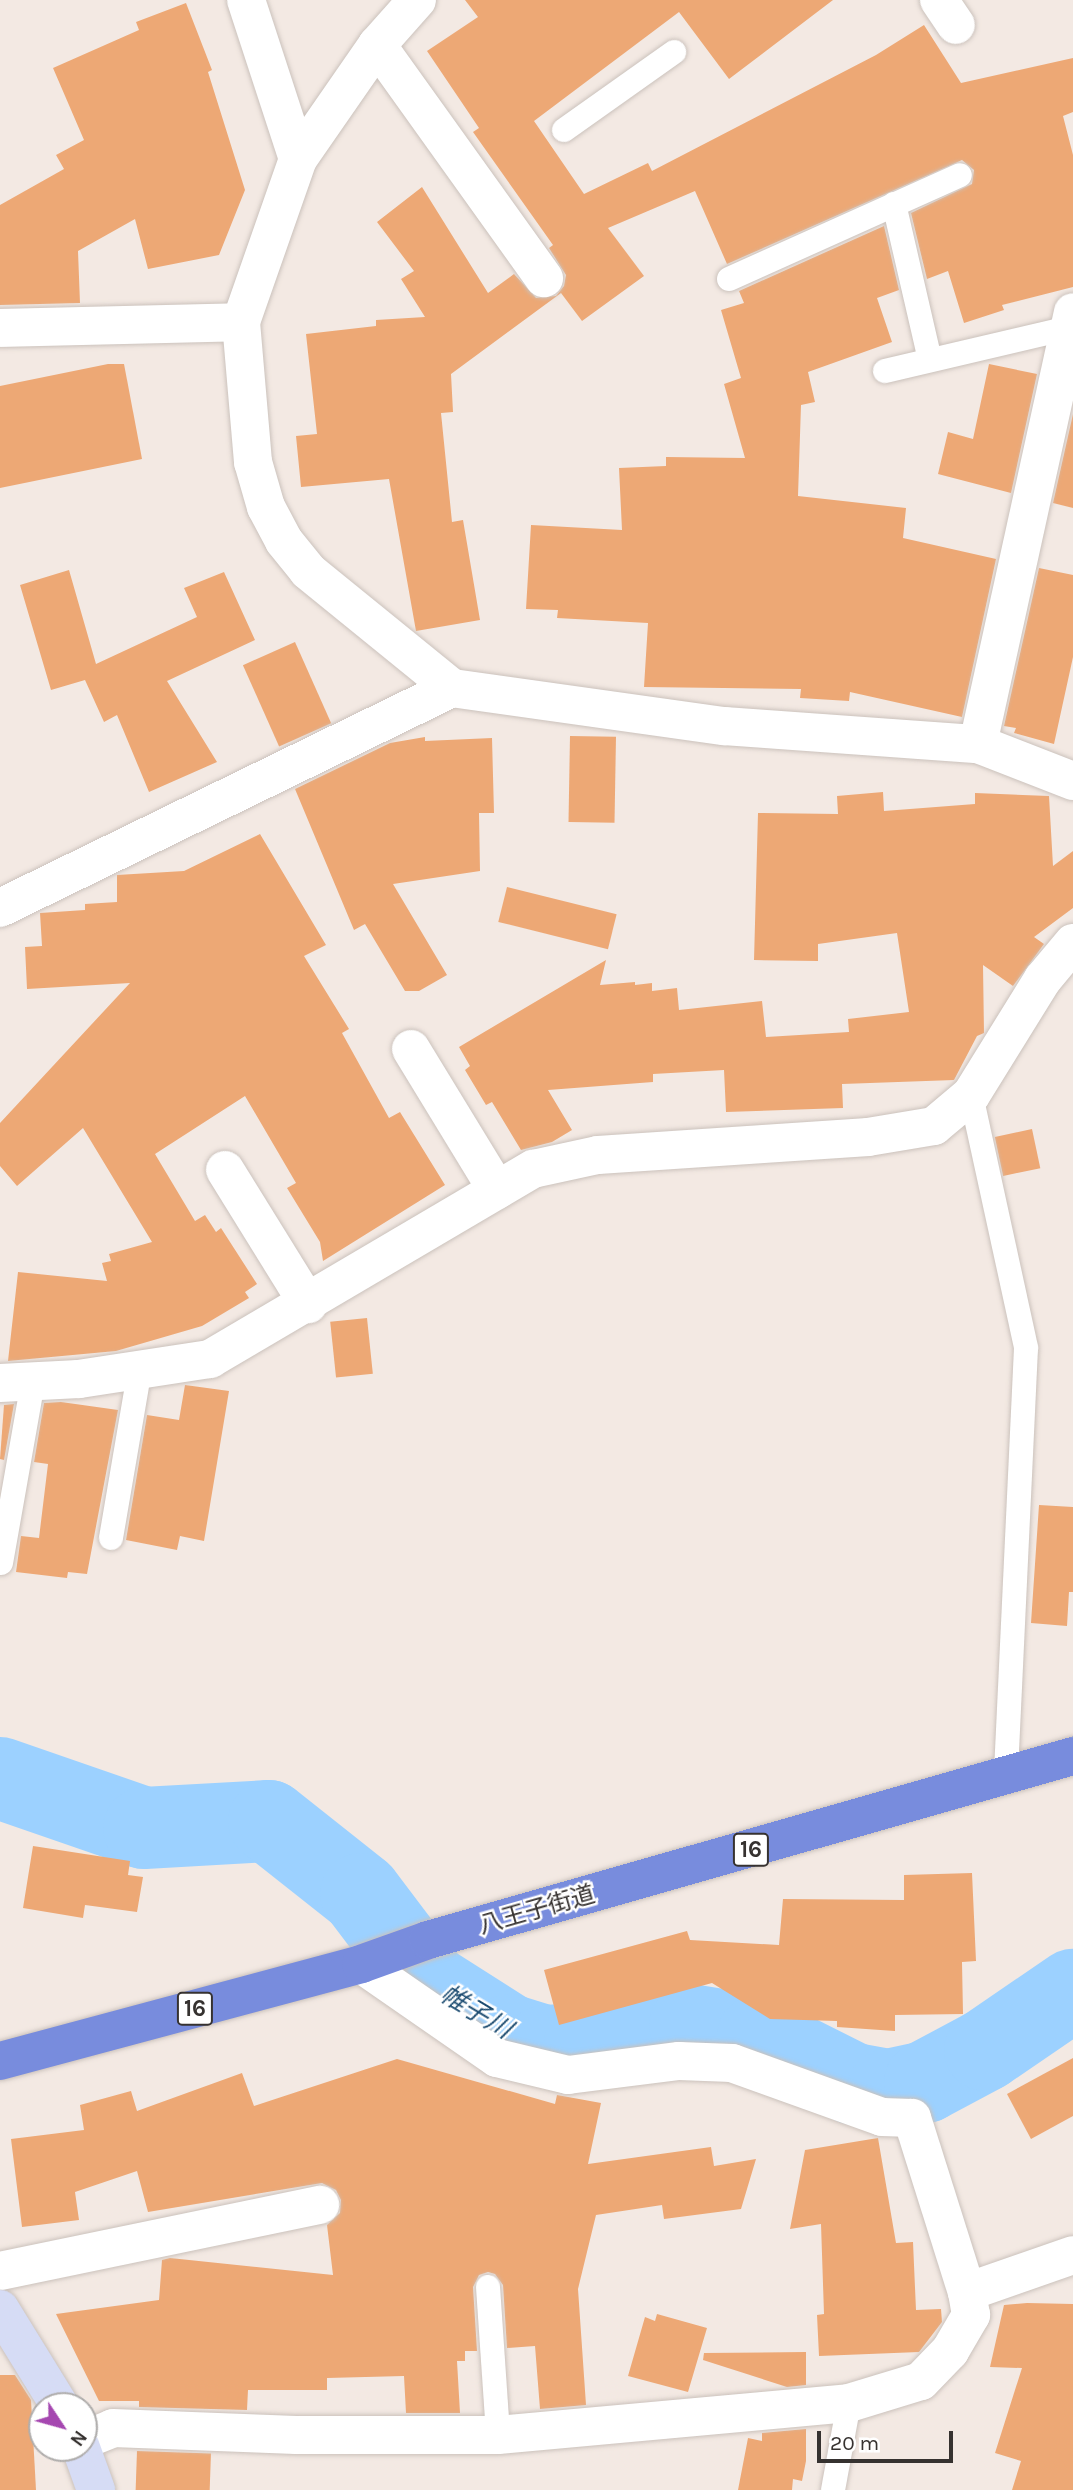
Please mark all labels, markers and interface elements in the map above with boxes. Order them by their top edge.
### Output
road number: 16 [732,1830,770,1870]
street label: 八王子街道 [475,1880,599,1940]
water label: 帷子川 [435,1979,517,2045]
road number: 16 [176,1990,214,2028]
north arrow [28,2392,98,2462]
scale bar [821,2416,958,2460]
text: N [65,2426,91,2450]
text: 20 m [830,2431,879,2455]

